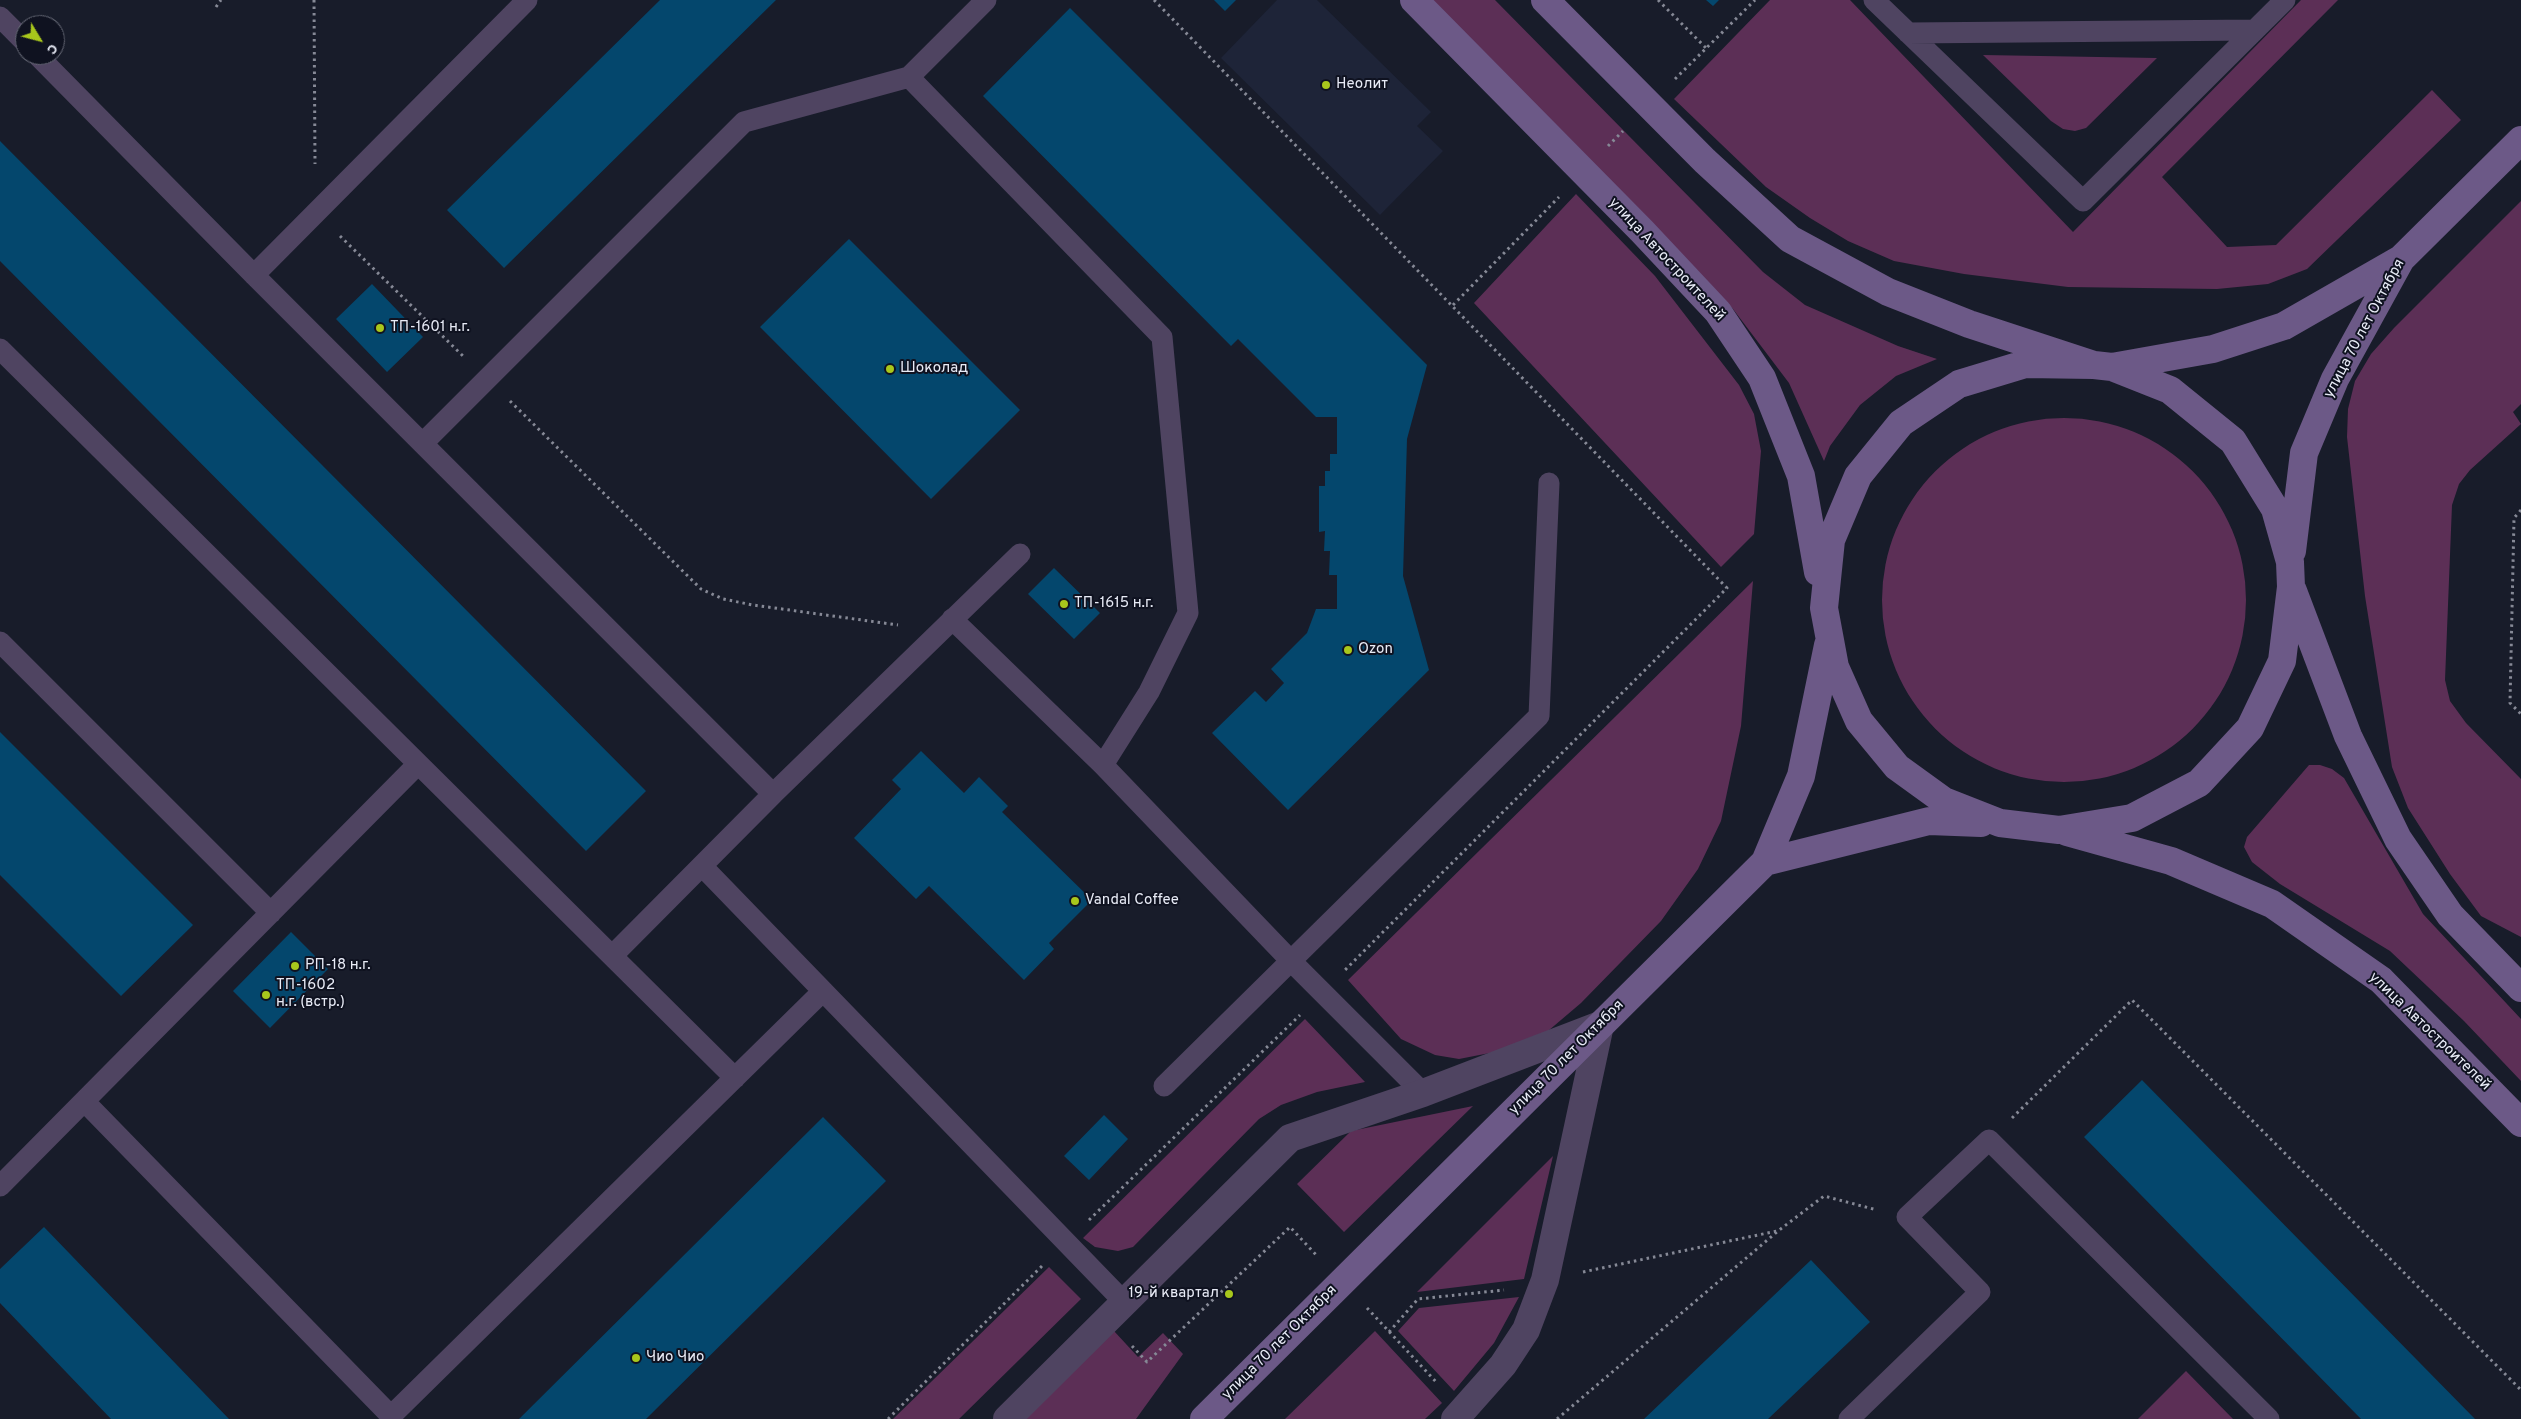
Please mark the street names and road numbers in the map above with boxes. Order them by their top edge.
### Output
street label: улица Автостроителей [1604,194,1728,326]
street label: улица 70 лет Октября [2321,256,2409,402]
street label: улица Автостроителей [2364,969,2494,1095]
street label: улица 70 лет Октября [1506,997,1628,1119]
street label: улица 70 лет Октября [1219,1282,1341,1404]

